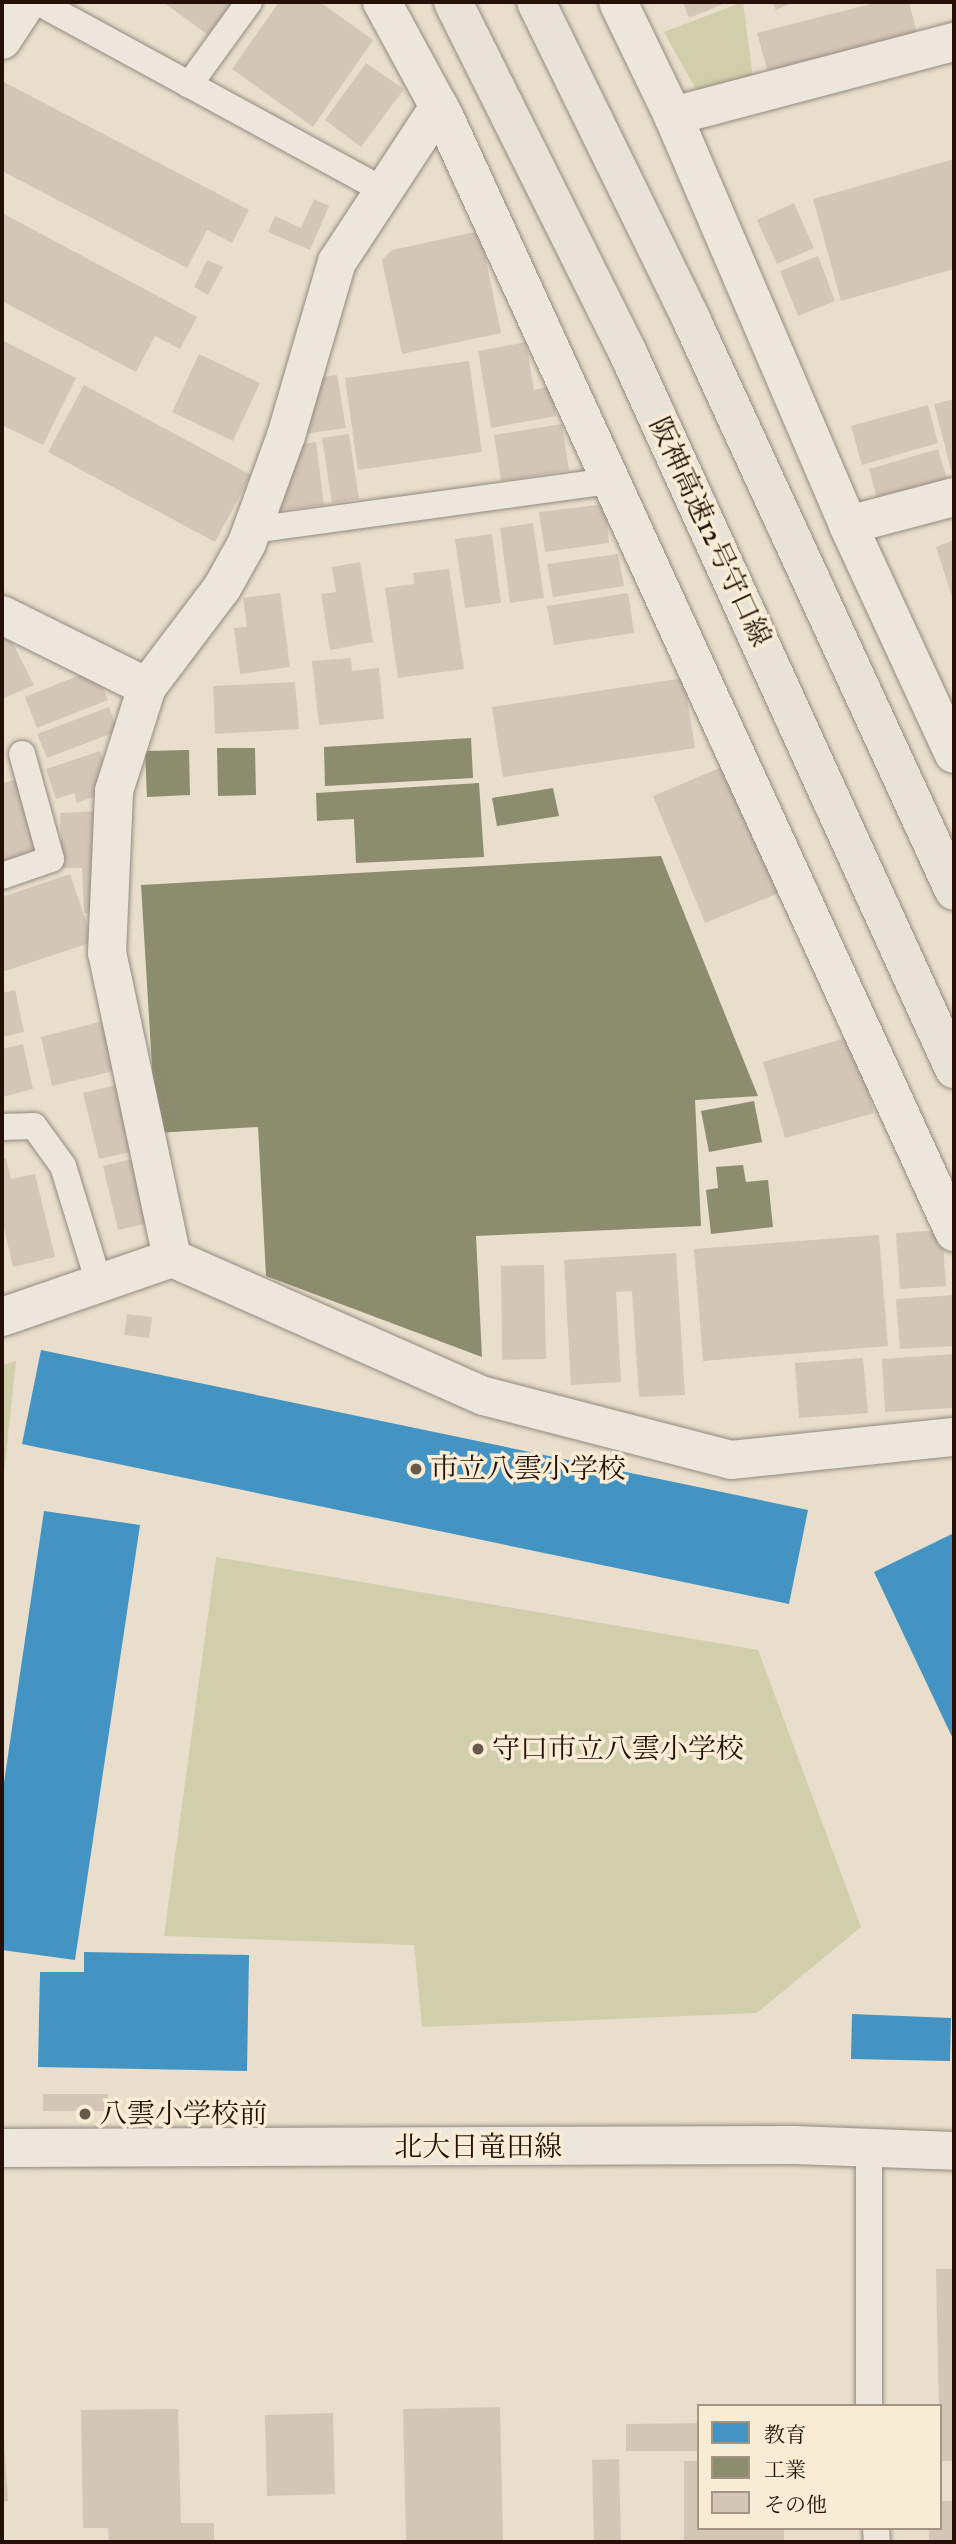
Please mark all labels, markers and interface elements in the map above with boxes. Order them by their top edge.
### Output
street label: 阪神高速12号守口線 [642,412,778,652]
place label: 市立八雲小学校 [430,1452,626,1486]
marker: 市立八雲小学校 [408,1461,424,1477]
place label: 守口市立八雲小学校 [492,1732,744,1766]
marker: 守口市立八雲小学校 [470,1741,486,1757]
place label: 八雲小学校前 [99,2097,267,2131]
marker: 八雲小学校前 [77,2106,93,2122]
street label: 北大日竜田線 [394,2130,562,2164]
legend [697,2404,942,2530]
text: 教育 [764,2422,806,2448]
text: 工業 [764,2457,806,2483]
text: その他 [764,2492,827,2518]

